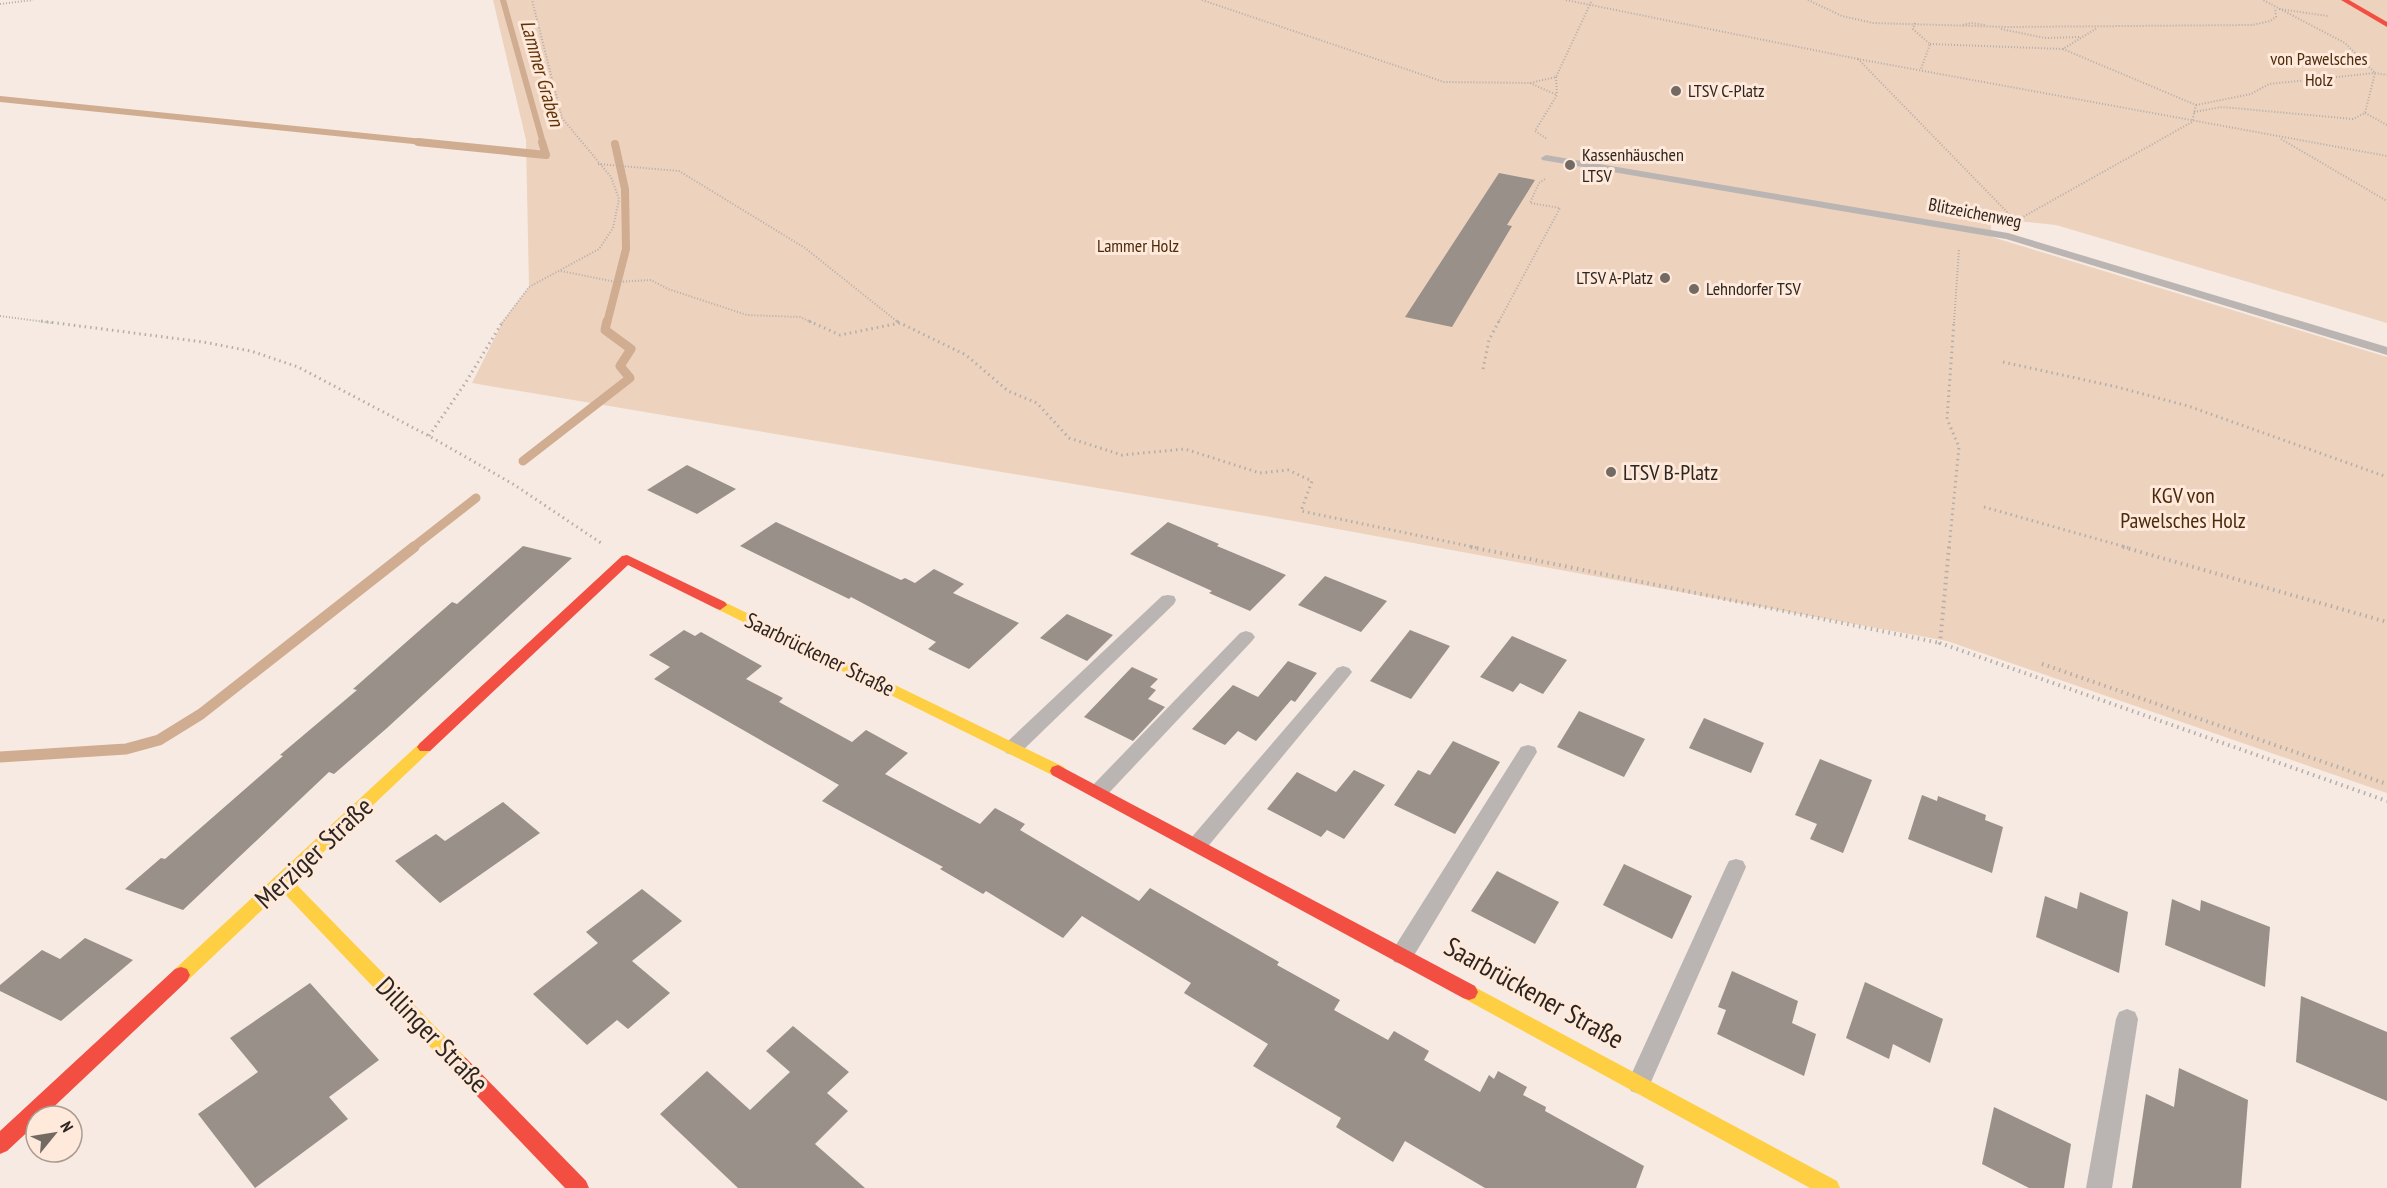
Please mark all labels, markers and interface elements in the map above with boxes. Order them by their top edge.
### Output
water label: Lammer Graben [514,17,570,130]
park label: von Pawelsches Holz [2270,47,2368,91]
place label: LTSV C-Platz [1688,79,1764,102]
marker: LTSV C-Platz [1669,84,1683,98]
place label: Kassenhäuschen LTSV [1582,143,1684,187]
marker: Kassenhäuschen LTSV [1563,158,1577,172]
street label: Blitzeichenweg [1927,192,2024,233]
park label: Lammer Holz [1097,234,1179,257]
place label: LTSV A-Platz [1576,266,1653,289]
marker: LTSV A-Platz [1658,271,1672,285]
place label: Lehndorfer TSV [1706,277,1801,300]
marker: Lehndorfer TSV [1687,282,1701,296]
place label: LTSV B-Platz [1623,458,1718,486]
marker: LTSV B-Platz [1604,465,1618,479]
park label: KGV von Pawelsches Holz [2120,481,2246,534]
street label: Saarbrückener Straße [741,606,899,702]
street label: Merziger Straße [247,789,379,915]
street label: Saarbrückener Straße [1439,929,1630,1055]
street label: Dillinger Straße [369,969,496,1099]
north arrow [24,1104,84,1164]
text: N [56,1118,78,1135]

